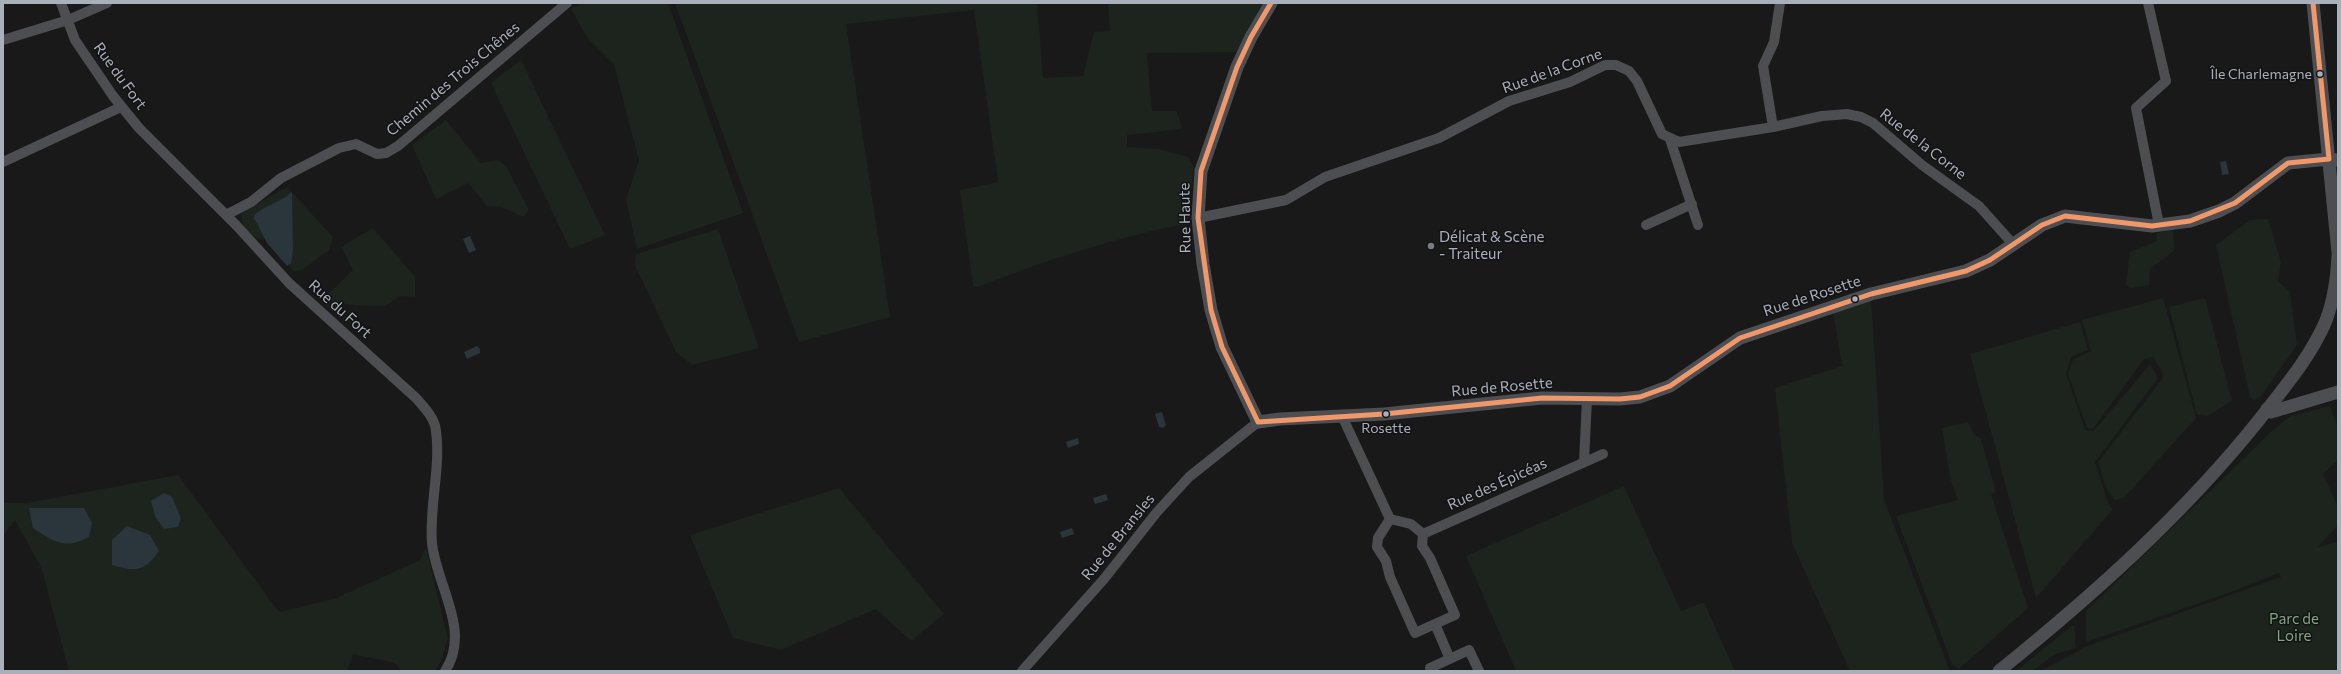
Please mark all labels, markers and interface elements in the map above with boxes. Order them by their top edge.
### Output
street label: Chemin des Trois Chênes [383,18,523,140]
street label: Rue du Fort [90,39,150,113]
street label: Rue de la Corne [1500,45,1604,97]
place label: Île Charlemagne [2210,66,2312,82]
marker: Île Charlemagne [2315,69,2325,79]
street label: Rue de la Corne [1876,105,1970,183]
street label: Rue Haute [1175,183,1195,253]
place label: Délicat & Scène - Traiteur [1439,228,1544,263]
marker: Délicat & Scène - Traiteur [1426,241,1436,251]
street label: Rue de Rosette [1761,272,1863,320]
street label: Rue du Fort [305,276,375,342]
unlabelled marker [1850,294,1860,304]
street label: Rue de Rosette [1451,374,1553,400]
marker: Rosette [1381,409,1391,419]
place label: Rosette [1361,420,1411,436]
street label: Rue des Épicéas [1444,454,1550,514]
street label: Rue de Bransles [1078,490,1158,584]
park label: Parc de Loire [2269,610,2319,645]

